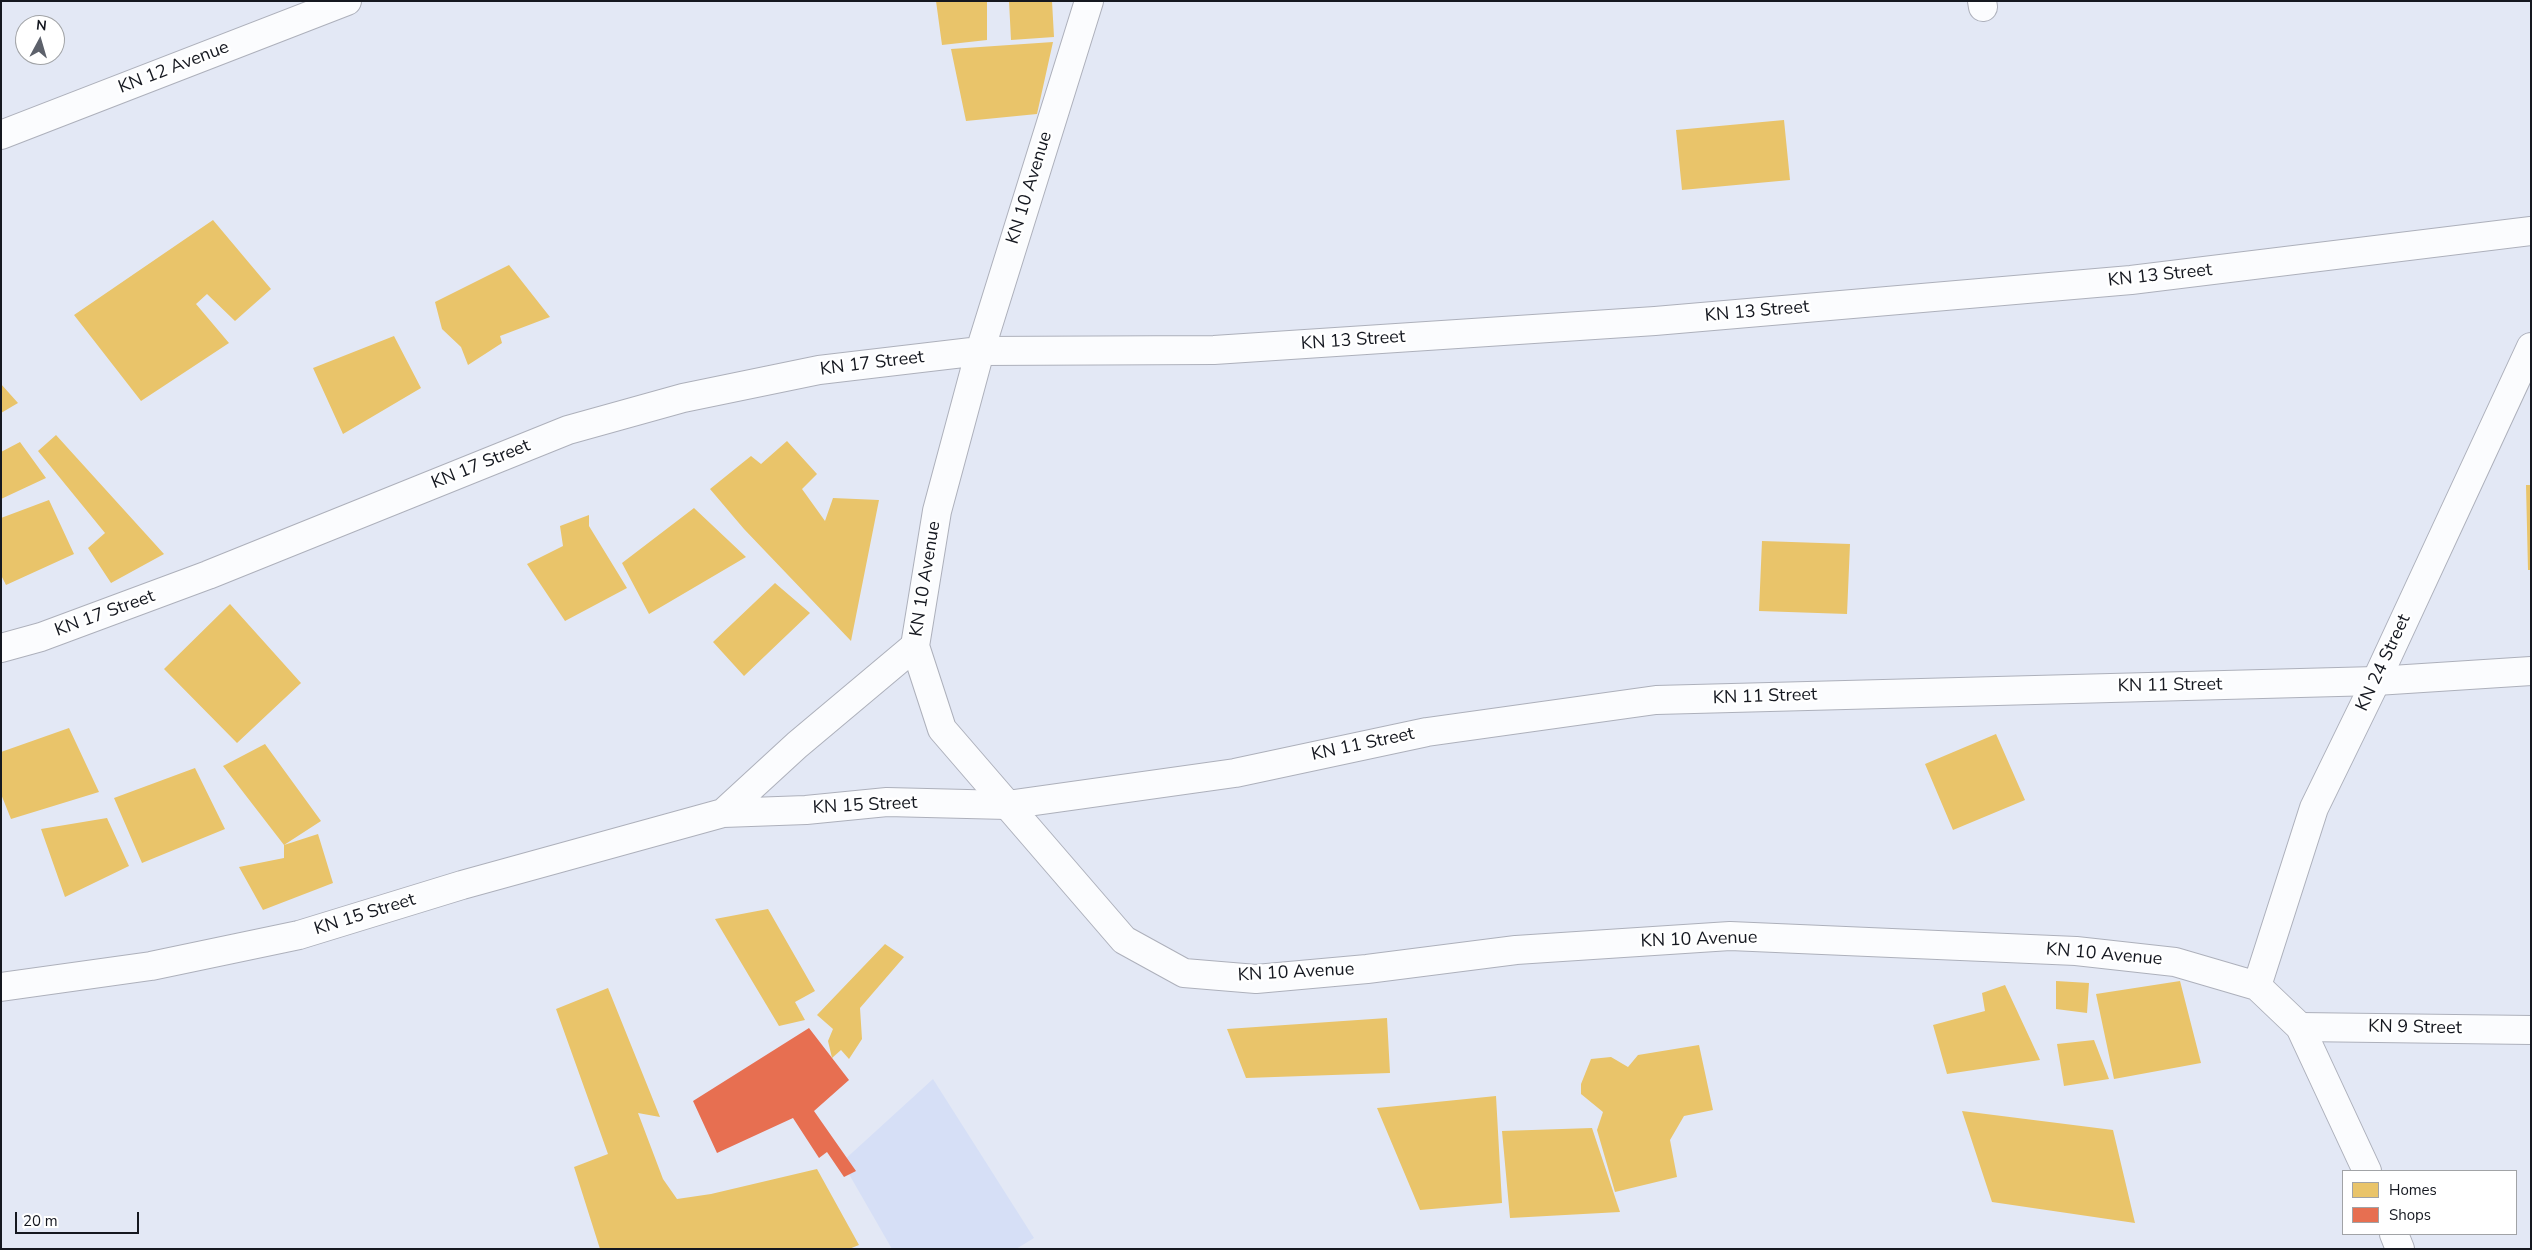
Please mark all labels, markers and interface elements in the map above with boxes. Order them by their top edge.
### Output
north arrow [15,15,65,65]
text: N [35,16,48,36]
street label: KN 12 Avenue [116,37,232,99]
street label: KN 10 Avenue [1003,129,1057,247]
street label: KN 13 Street [2107,260,2213,292]
street label: KN 13 Street [1704,297,1810,327]
street label: KN 13 Street [1300,327,1406,355]
street label: KN 17 Street [819,347,925,381]
street label: KN 17 Street [428,435,534,495]
street label: KN 10 Avenue [906,520,946,638]
street label: KN 17 Street [52,586,158,642]
street label: KN 24 Street [2352,611,2416,715]
street label: KN 11 Street [2118,674,2222,698]
street label: KN 11 Street [1712,684,1818,710]
street label: KN 11 Street [1310,724,1416,766]
street label: KN 15 Street [812,792,918,820]
street label: KN 15 Street [312,889,418,941]
street label: KN 10 Avenue [1640,927,1758,953]
street label: KN 10 Avenue [2045,939,2163,971]
street label: KN 10 Avenue [1237,959,1355,987]
street label: KN 9 Street [2368,1016,2462,1040]
legend [2342,1170,2517,1235]
text: Homes [2389,1180,2437,1200]
scale bar [18,1202,141,1234]
text: Shops [2389,1205,2431,1225]
text: 20 m [23,1211,58,1231]

